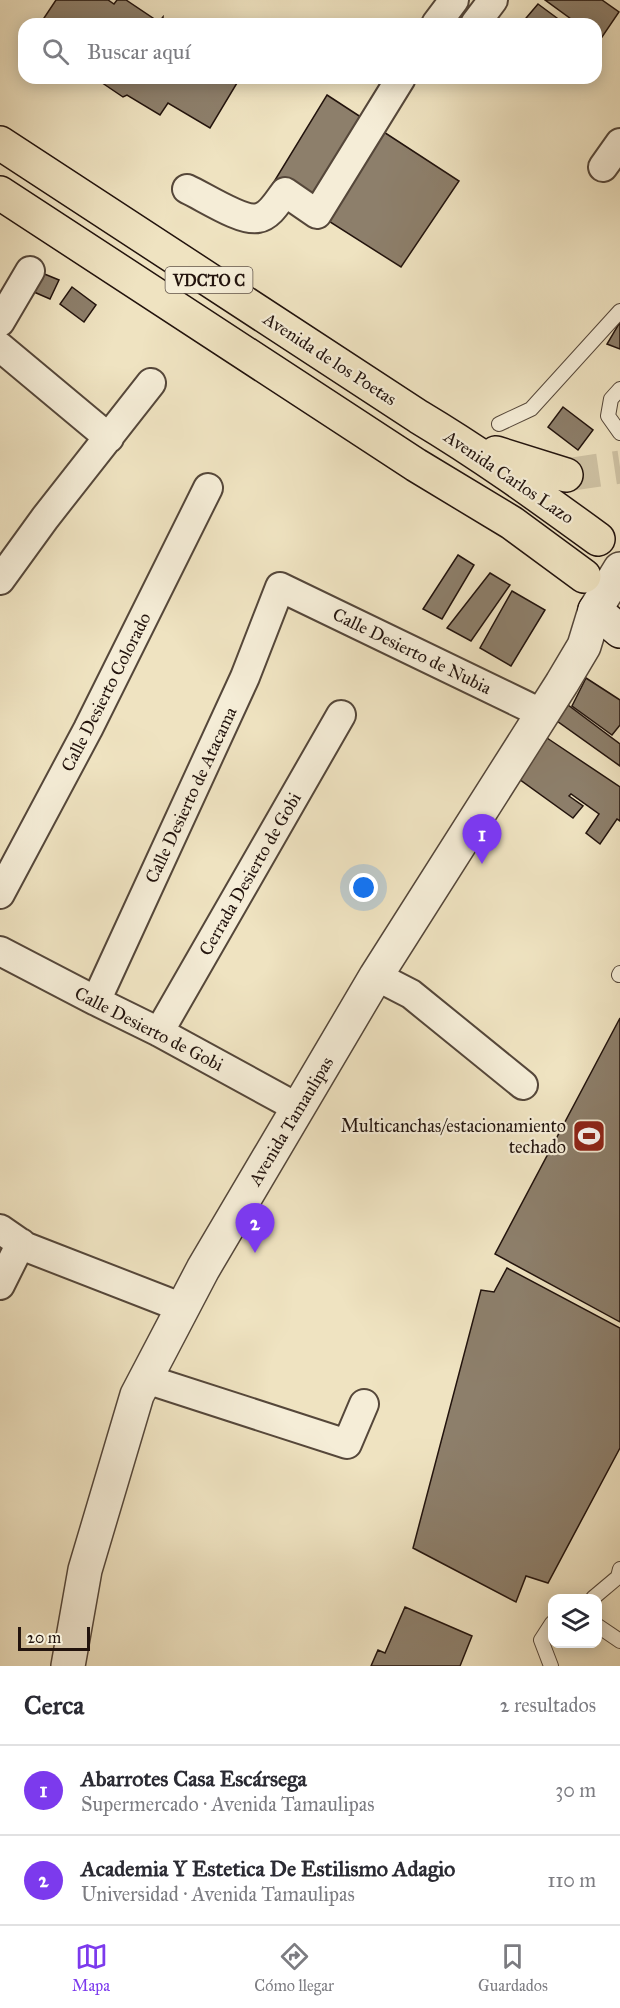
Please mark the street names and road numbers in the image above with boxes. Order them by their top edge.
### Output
road number: VDCTO C [166,267,252,293]
street label: Avenida de los Poetas [258,307,401,410]
street label: Avenida Carlos Lazo [439,425,578,529]
street label: Calle Desierto de Nubia [329,603,495,699]
street label: Calle Desierto Colorado [56,609,156,775]
street label: Calle Desierto de Atacama [140,703,242,887]
street label: Cerrada Desierto de Gobi [194,789,306,959]
street label: Calle Desierto de Gobi [71,982,227,1076]
street label: Avenida Tamaulipas [243,1052,338,1190]

